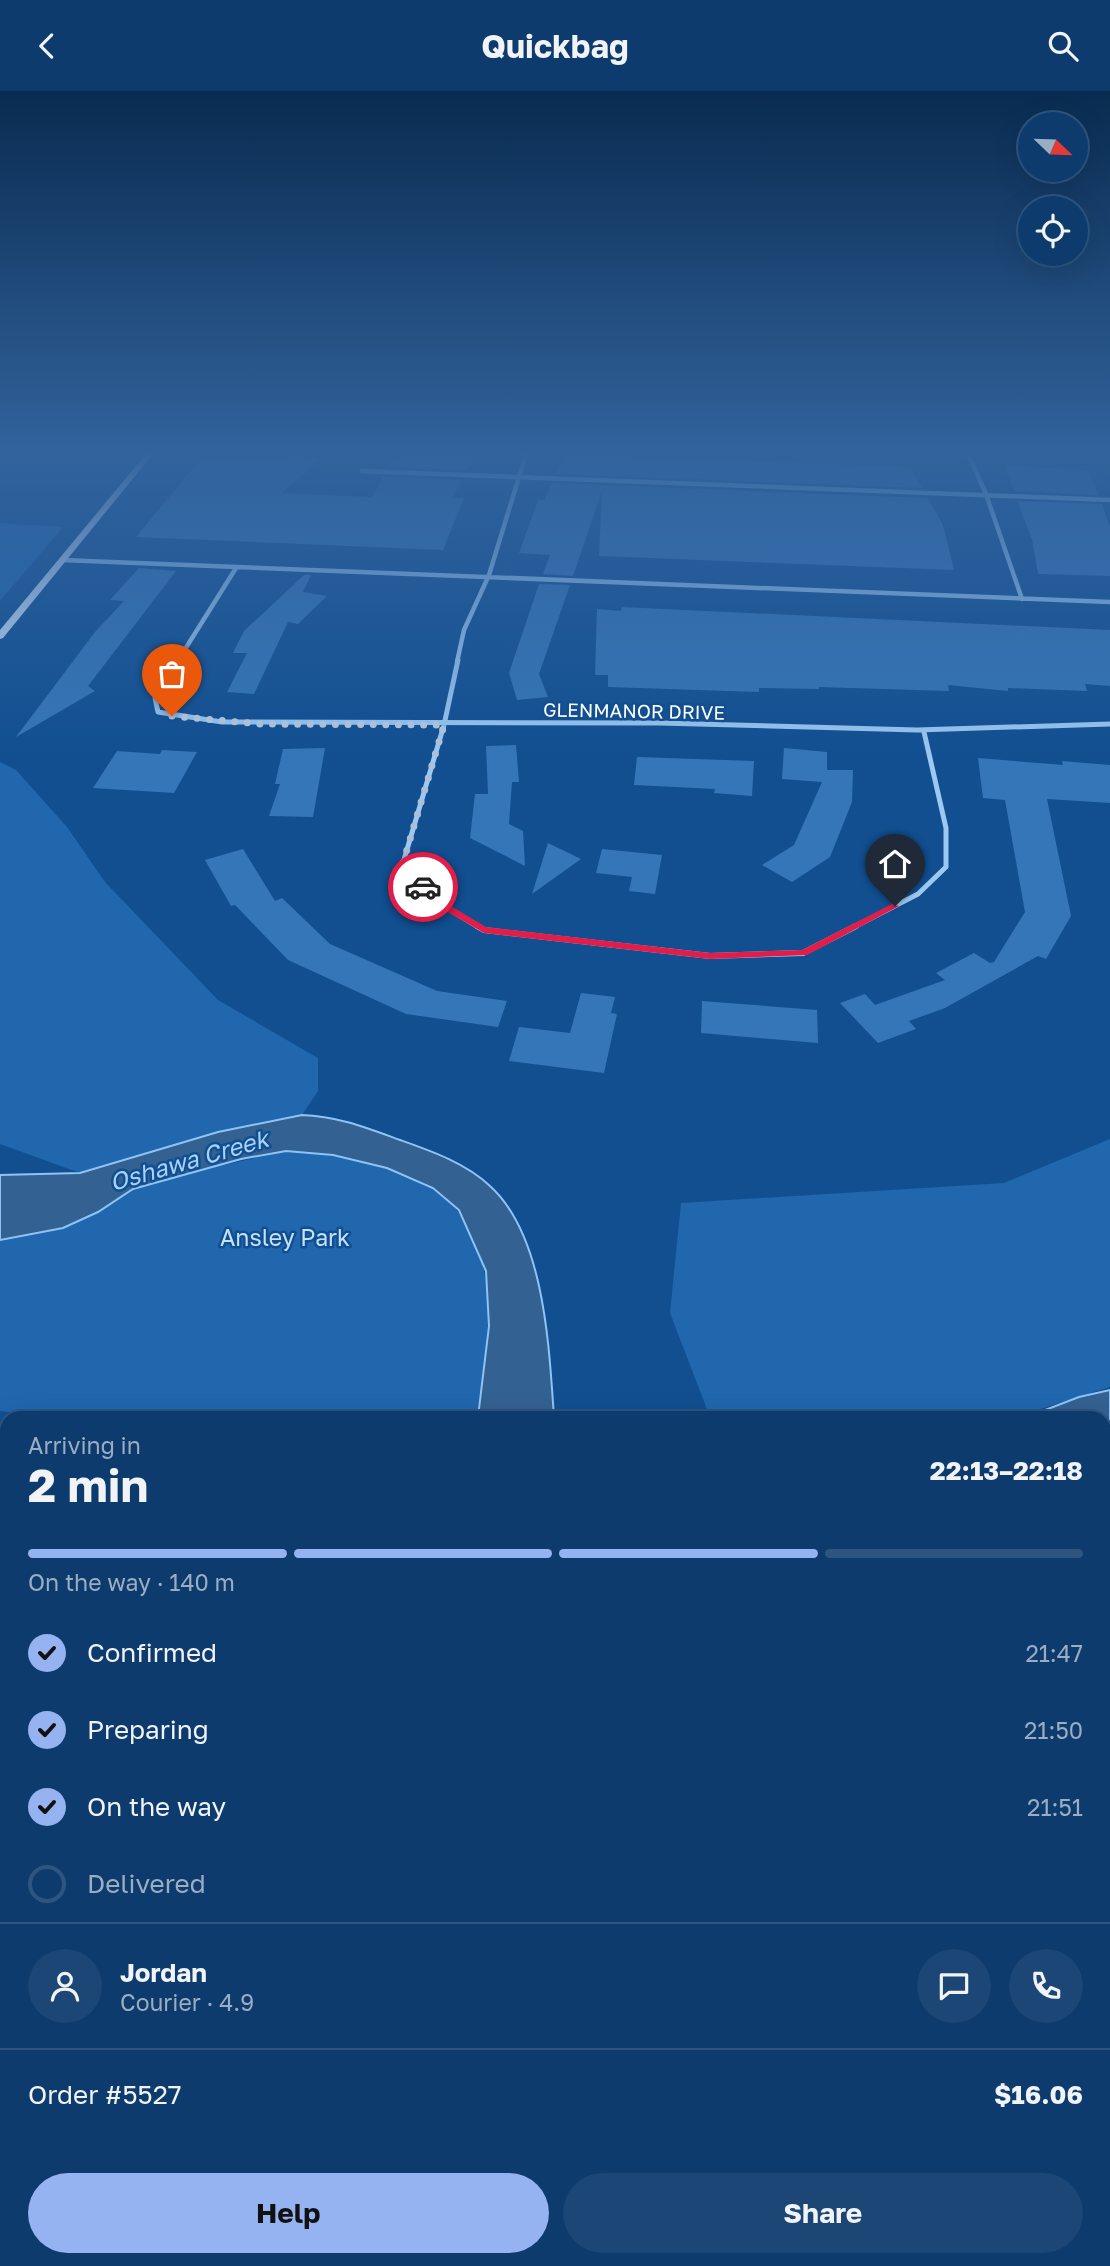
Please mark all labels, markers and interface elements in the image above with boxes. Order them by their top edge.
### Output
icon: back [28,27,66,65]
text: Quickbag [481,27,629,65]
icon: search [1044,27,1082,65]
north arrow [1018,112,1088,182]
map controls [1018,112,1088,266]
button: locate [1018,196,1088,266]
pin [142,644,202,716]
icon: bag [153,655,191,693]
street label: GLENMANOR DRIVE [543,697,725,724]
pin [865,834,925,906]
icon: home [876,845,914,883]
courier [388,852,458,922]
icon: car [404,868,442,906]
water label: Oshawa Creek [106,1122,274,1196]
park label: Ansley Park [220,1223,350,1251]
text: Arriving in [28,1431,141,1459]
text: 22:13–22:18 [930,1455,1083,1486]
text: 2 min [28,1457,148,1512]
text: On the way · 140 m [28,1568,235,1596]
icon: check [28,1634,66,1672]
text: Confirmed [87,1637,217,1668]
text: 21:47 [1025,1639,1083,1667]
icon: check [28,1711,66,1749]
text: Preparing [87,1714,209,1745]
text: 21:50 [1024,1716,1083,1744]
icon: check [28,1788,66,1826]
text: On the way [87,1791,226,1822]
text: 21:51 [1027,1793,1083,1821]
text: Delivered [87,1868,206,1899]
button: person [28,1949,102,2023]
button: chat [917,1949,991,2023]
button: phone [1009,1949,1083,2023]
text: Jordan [120,1957,207,1988]
text: Courier · 4.9 [120,1988,254,2016]
text: Order #5527 [28,2079,182,2110]
text: $16.06 [994,2079,1083,2110]
button: Help [28,2173,549,2253]
button: Share [563,2173,1083,2253]

